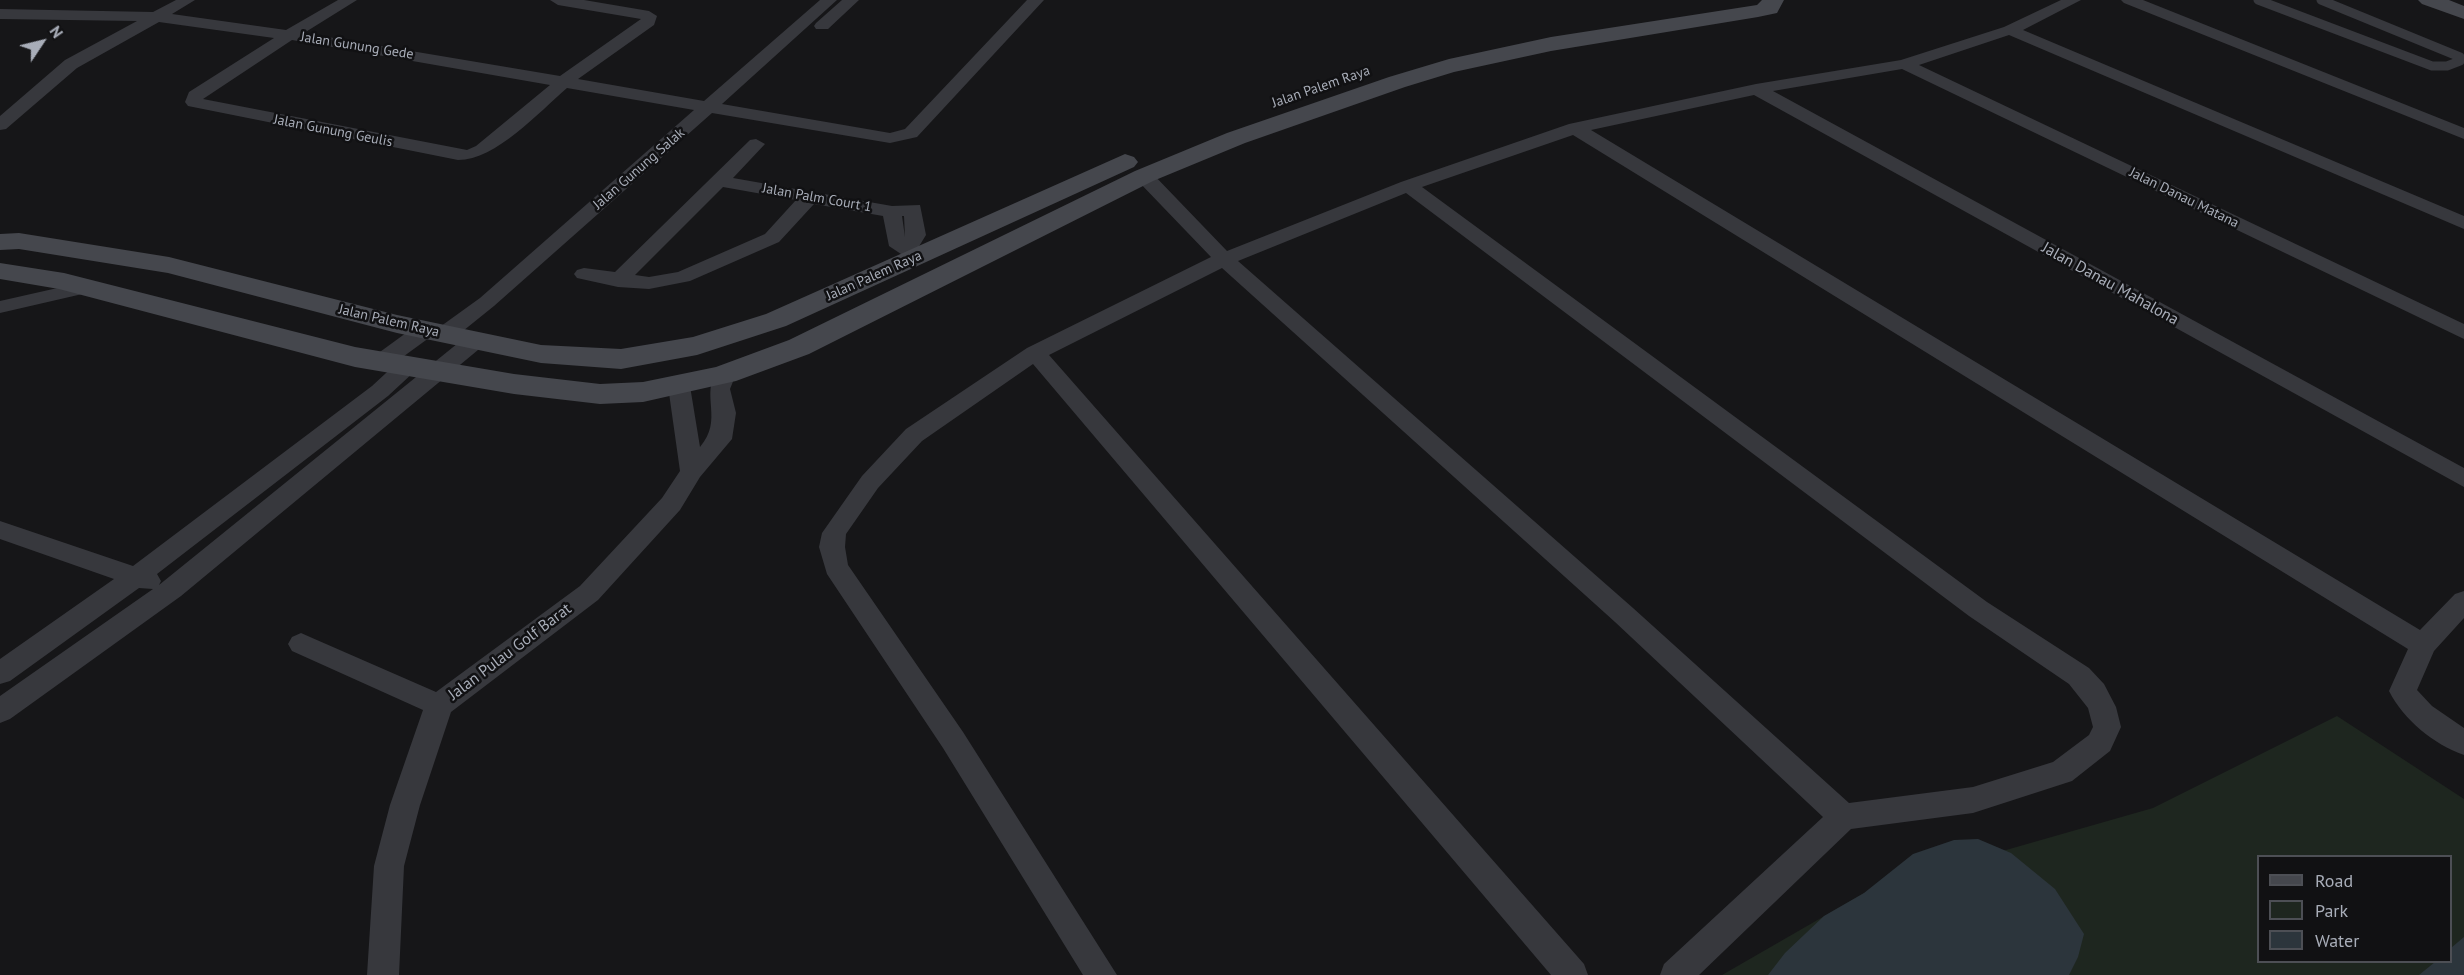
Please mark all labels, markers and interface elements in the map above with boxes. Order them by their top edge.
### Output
north arrow [12,12,72,72]
text: N [46,22,68,42]
street label: Jalan Gunung Gede [299,29,415,63]
street label: Jalan Palem Raya [1270,62,1372,112]
street label: Jalan Gunung Geulis [272,111,394,151]
street label: Jalan Gunung Salak [590,125,688,213]
street label: Jalan Danau Matana [2127,164,2241,232]
street label: Jalan Palm Court 1 [761,180,873,216]
street label: Jalan Danau Mahalona [2038,238,2182,330]
street label: Jalan Palem Raya [824,247,924,305]
street label: Jalan Palem Raya [337,301,441,341]
street label: Jalan Pulau Golf Barat [445,599,575,705]
legend [2257,855,2452,963]
text: Road [2315,869,2353,892]
text: Park [2315,899,2348,922]
text: Water [2315,929,2359,952]

